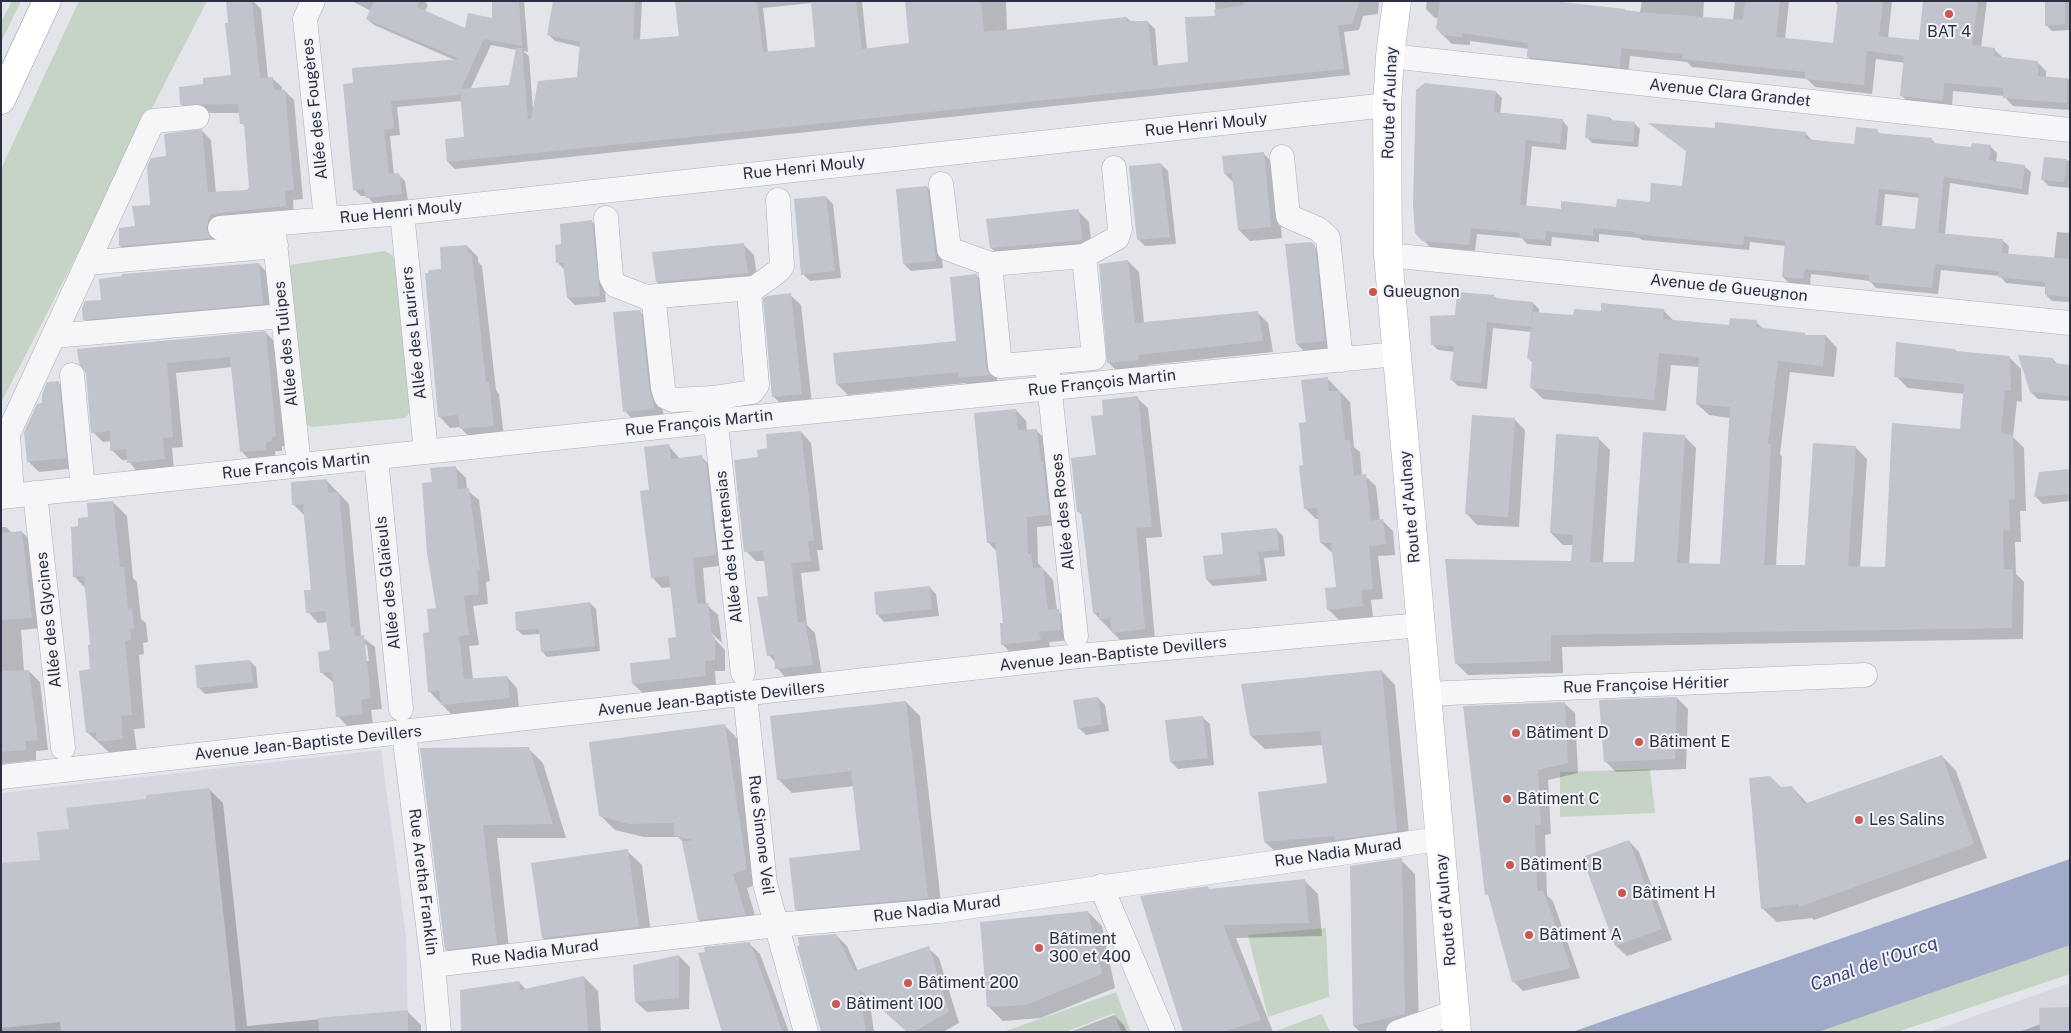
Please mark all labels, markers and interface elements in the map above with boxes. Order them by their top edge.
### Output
marker: BAT 4 [1943,8,1955,20]
place label: BAT 4 [1927,22,1971,42]
street label: Allée des Fougères [298,37,332,181]
street label: Route d'Aulnay [1378,46,1402,160]
street label: Avenue Clara Grandet [1648,75,1812,111]
street label: Rue Henri Mouly [1144,109,1268,141]
street label: Rue Henri Mouly [742,152,866,184]
street label: Rue Henri Mouly [339,196,463,228]
street label: Allée des Lauriers [397,265,431,401]
street label: Avenue de Gueugnon [1649,270,1809,306]
street label: Allée des Tulipes [270,280,302,408]
place label: Gueugnon [1383,282,1460,302]
marker: Gueugnon [1367,286,1379,298]
street label: Rue François Martin [1027,366,1177,400]
street label: Rue François Martin [624,406,774,440]
street label: Rue François Martin [221,449,371,483]
street label: Route d'Aulnay [1396,450,1424,564]
street label: Allée des Roses [1047,452,1079,572]
street label: Allée des Hortensias [711,470,747,624]
street label: Allée des Glaïeuls [371,515,405,651]
street label: Allée des Glycines [32,551,66,689]
street label: Avenue Jean-Baptiste Devillers [998,633,1228,675]
street label: Rue Françoise Héritier [1563,673,1729,697]
street label: Avenue Jean-Baptiste Devillers [596,678,826,720]
street label: Avenue Jean-Baptiste Devillers [193,722,423,764]
place label: Bâtiment D [1526,723,1609,743]
marker: Bâtiment D [1510,727,1522,739]
place label: Bâtiment E [1649,732,1730,752]
marker: Bâtiment E [1633,736,1645,748]
street label: Rue Simone Veil [744,774,778,896]
place label: Bâtiment C [1517,789,1599,809]
marker: Bâtiment C [1501,793,1513,805]
street label: Rue Aretha Franklin [404,807,442,957]
place label: Les Salins [1869,810,1945,830]
marker: Les Salins [1853,814,1865,826]
street label: Rue Nadia Murad [1273,835,1403,871]
street label: Route d'Aulnay [1432,853,1460,967]
place label: Bâtiment B [1520,855,1602,875]
marker: Bâtiment B [1504,859,1516,871]
place label: Bâtiment H [1632,883,1716,903]
marker: Bâtiment H [1616,887,1628,899]
street label: Rue Nadia Murad [872,892,1002,926]
place label: Bâtiment A [1539,925,1622,945]
place label: Bâtiment 300 et 400 [1049,929,1131,967]
marker: Bâtiment A [1523,929,1535,941]
water label: Canal de l'Ourcq [1807,932,1941,996]
street label: Rue Nadia Murad [470,936,600,970]
marker: Bâtiment 300 et 400 [1033,942,1045,954]
place label: Bâtiment 200 [918,973,1018,993]
marker: Bâtiment 200 [902,977,914,989]
place label: Bâtiment 100 [846,994,943,1014]
marker: Bâtiment 100 [830,998,842,1010]

